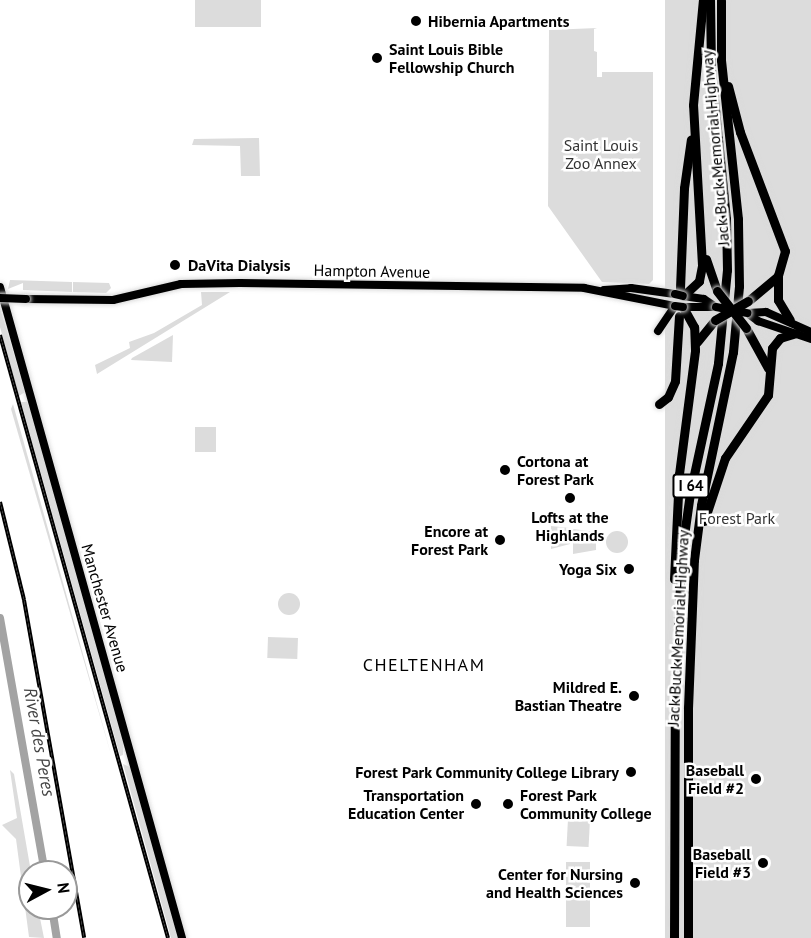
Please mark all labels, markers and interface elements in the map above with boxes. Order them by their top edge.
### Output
place label: Hibernia Apartments [428,11,570,31]
marker: Hibernia Apartments [409,14,423,28]
place label: Saint Louis Bible Fellowship Church [389,39,515,77]
street label: Jack Buck Memorial Highway [697,49,733,247]
marker: Saint Louis Bible Fellowship Church [370,51,384,65]
park label: Saint Louis Zoo Annex [564,135,638,173]
place label: DaVita Dialysis [188,255,291,275]
marker: DaVita Dialysis [166,256,184,274]
street label: Hampton Avenue [313,260,431,282]
place label: Cortona at Forest Park [517,451,594,489]
marker: Cortona at Forest Park [498,463,512,477]
road number: I 64 [672,474,710,498]
marker: Lofts at the Highlands [563,491,577,505]
place label: Lofts at the Highlands [531,507,609,545]
park label: Forest Park [699,508,775,528]
place label: Encore at Forest Park [411,521,488,559]
street label: Jack Buck Memorial Highway [663,529,693,727]
marker: Encore at Forest Park [493,533,507,547]
street label: Manchester Avenue [77,541,133,675]
place label: Yoga Six [559,559,617,579]
marker: Yoga Six [622,562,636,576]
district label: CHELTENHAM [363,654,485,676]
place label: Mildred E. Bastian Theatre [514,677,622,715]
water label: River des Peres [19,686,59,798]
marker: Mildred E. Bastian Theatre [627,689,641,703]
place label: Baseball Field #2 [686,760,744,798]
place label: Forest Park Community College Library [354,762,619,782]
marker: Forest Park Community College Library [624,765,638,779]
marker: Baseball Field #2 [749,772,763,786]
place label: Transportation Education Center [348,785,464,823]
place label: Forest Park Community College [520,785,652,823]
marker: Transportation Education Center [469,797,483,811]
marker: Forest Park Community College [501,797,515,811]
place label: Baseball Field #3 [693,844,751,882]
marker: Baseball Field #3 [756,856,770,870]
north arrow [18,860,78,920]
place label: Center for Nursing and Health Sciences [486,864,623,902]
marker: Center for Nursing and Health Sciences [628,876,642,890]
text: N [53,882,74,894]

